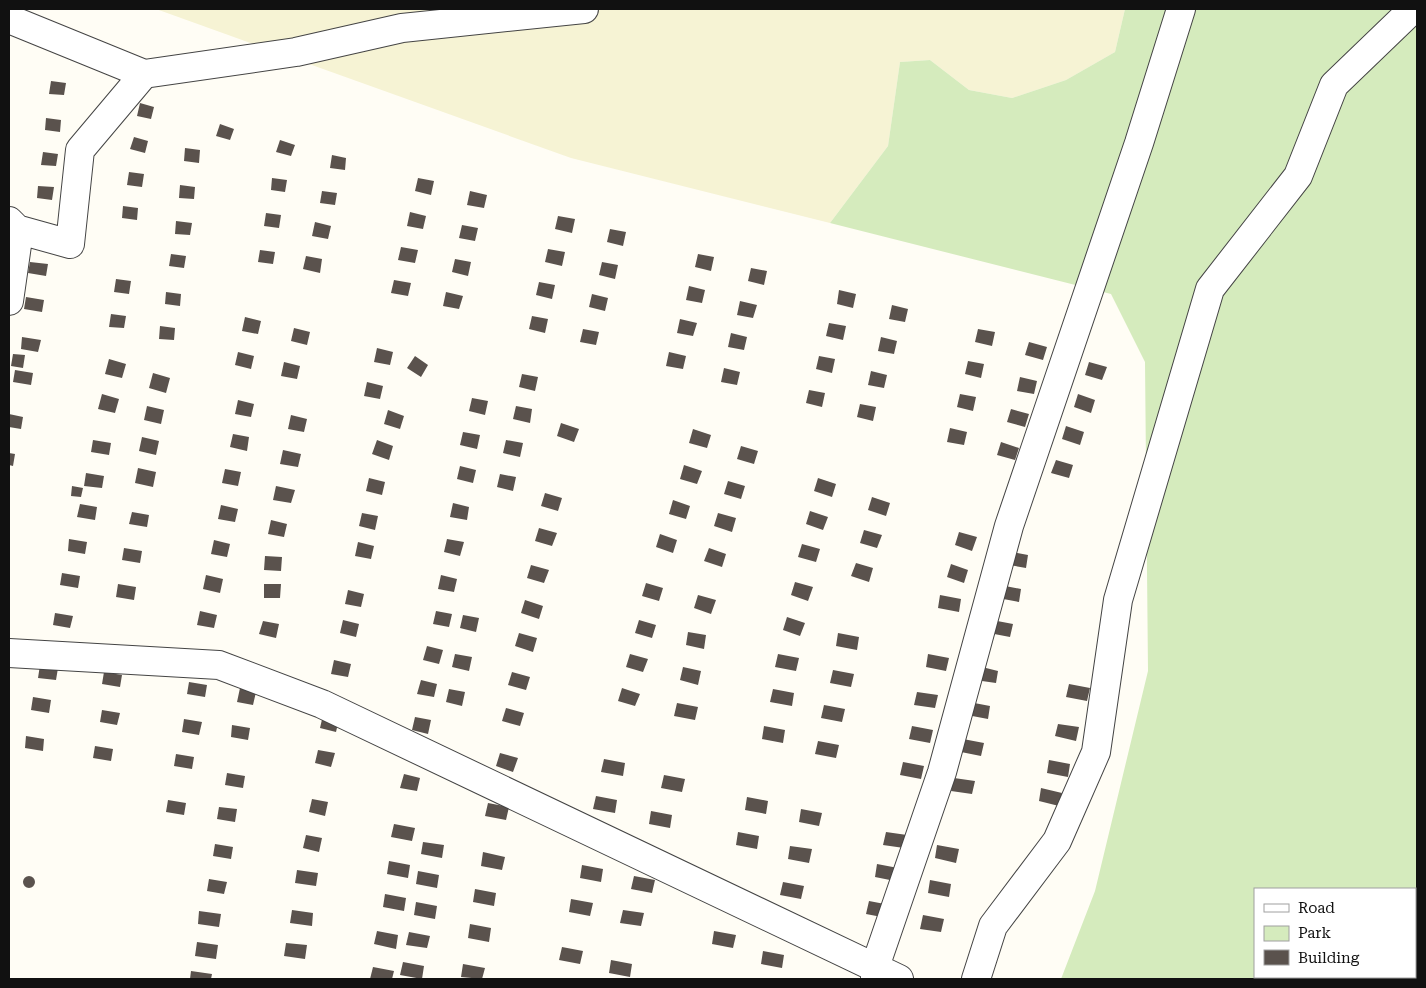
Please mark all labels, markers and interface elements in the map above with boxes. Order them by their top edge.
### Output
legend [1254,888,1416,978]
text: Road [1298,899,1335,917]
text: Park [1298,924,1332,942]
text: Building [1298,949,1360,967]

